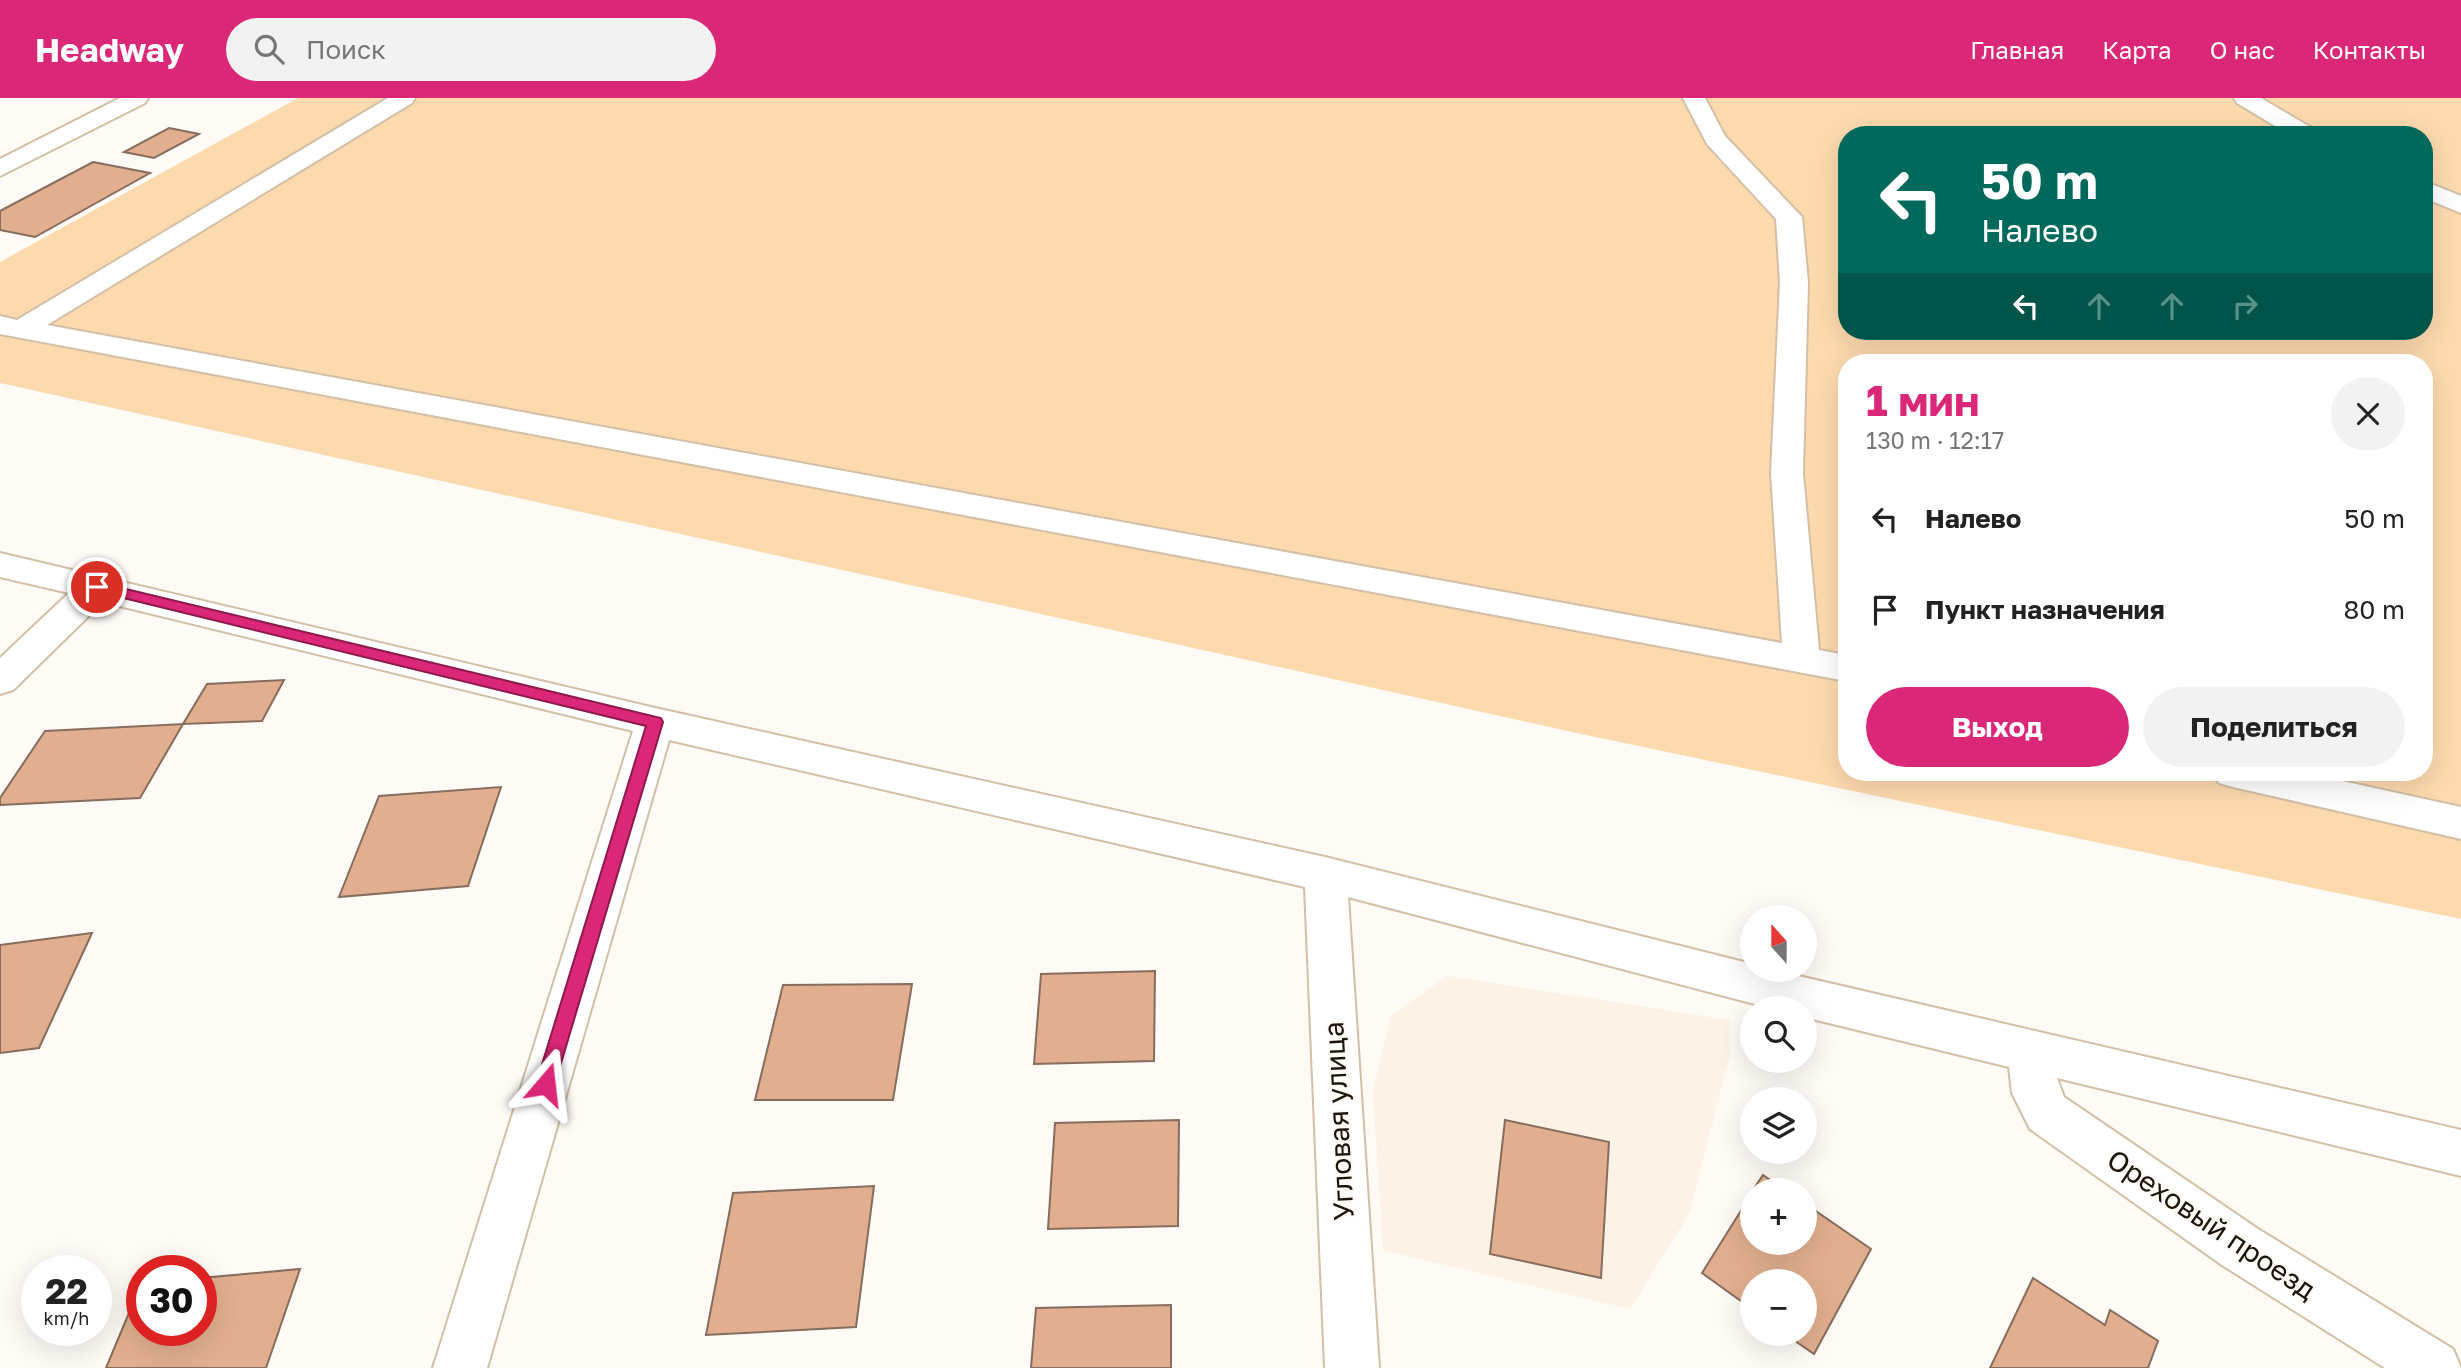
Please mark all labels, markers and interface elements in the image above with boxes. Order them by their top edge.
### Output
search box [226,18,716,81]
text: Headway [35,30,184,69]
icon: search [250,30,288,68]
text: Поиск [306,34,386,65]
text: Главная [1970,35,2064,64]
text: Карта [2102,35,2172,64]
text: О нас [2210,35,2275,64]
text: Контакты [2313,35,2426,64]
text: 50 m [1981,151,2098,210]
icon: left [1866,154,1957,245]
text: Налево [1981,211,2098,249]
icon: left [2007,287,2045,325]
icon: ahead [2080,287,2118,325]
icon: ahead [2153,287,2191,325]
icon: right [2226,287,2264,325]
text: 1 мин [1866,375,1980,425]
button: close [2331,377,2405,451]
text: 130 m · 12:17 [1866,426,2004,454]
icon: left [1866,500,1904,538]
text: Налево [1925,503,2021,534]
text: 50 m [2344,503,2405,534]
pin [67,557,127,617]
icon: arrive [78,568,116,606]
icon: arrive [1866,591,1904,629]
text: Пункт назначения [1925,594,2165,625]
text: 80 m [2344,594,2405,625]
button: Выход [1866,687,2129,767]
button: Поделиться [2143,687,2405,767]
north arrow [1740,905,1816,982]
map controls [1740,905,1817,1346]
button: search [1740,996,1817,1073]
street label: Угловая улица [1316,1021,1360,1221]
position arrow [509,1047,583,1121]
button: layers [1740,1087,1817,1164]
street label: Ореховый проезд [2102,1142,2323,1306]
button: + [1740,1178,1817,1255]
speed limit sign: 30 [126,1255,217,1346]
button: − [1740,1269,1817,1346]
text: 22 [45,1270,88,1312]
text: km/h [44,1307,89,1329]

